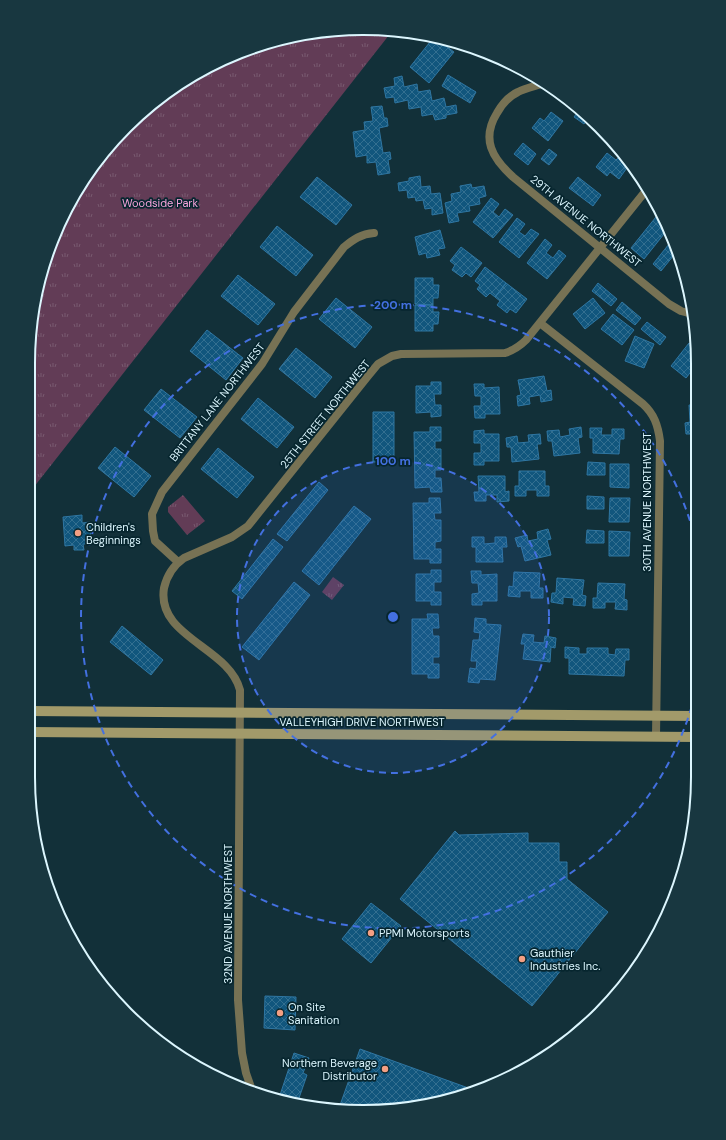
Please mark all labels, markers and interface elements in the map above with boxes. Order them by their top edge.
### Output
street label: 29TH AVENUE NORTHWEST [528,172,644,270]
park label: Woodside Park [122,196,198,210]
text: 200 m [374,297,412,313]
street label: BRITTANY LANE NORTHWEST [166,340,268,464]
street label: 25TH STREET NORTHWEST [277,357,373,471]
street label: 30TH AVENUE NORTHWEST [640,432,654,572]
text: 100 m [375,453,411,469]
place label: Children's Beginnings [86,520,141,547]
marker: Children's Beginnings [73,528,83,538]
centre of rings [386,610,400,624]
street label: VALLEYHIGH DRIVE NORTHWEST [279,715,445,729]
street label: 32ND AVENUE NORTHWEST [221,844,235,984]
place label: PPMI Motorsports [379,926,470,940]
marker: PPMI Motorsports [366,928,376,938]
place label: Gauthier Industries Inc. [530,946,600,973]
marker: Gauthier Industries Inc. [517,954,527,964]
place label: On Site Sanitation [288,1000,339,1027]
marker: On Site Sanitation [275,1008,285,1018]
place label: Northern Beverage Distributor [282,1056,377,1083]
marker: Northern Beverage Distributor [380,1064,390,1074]

